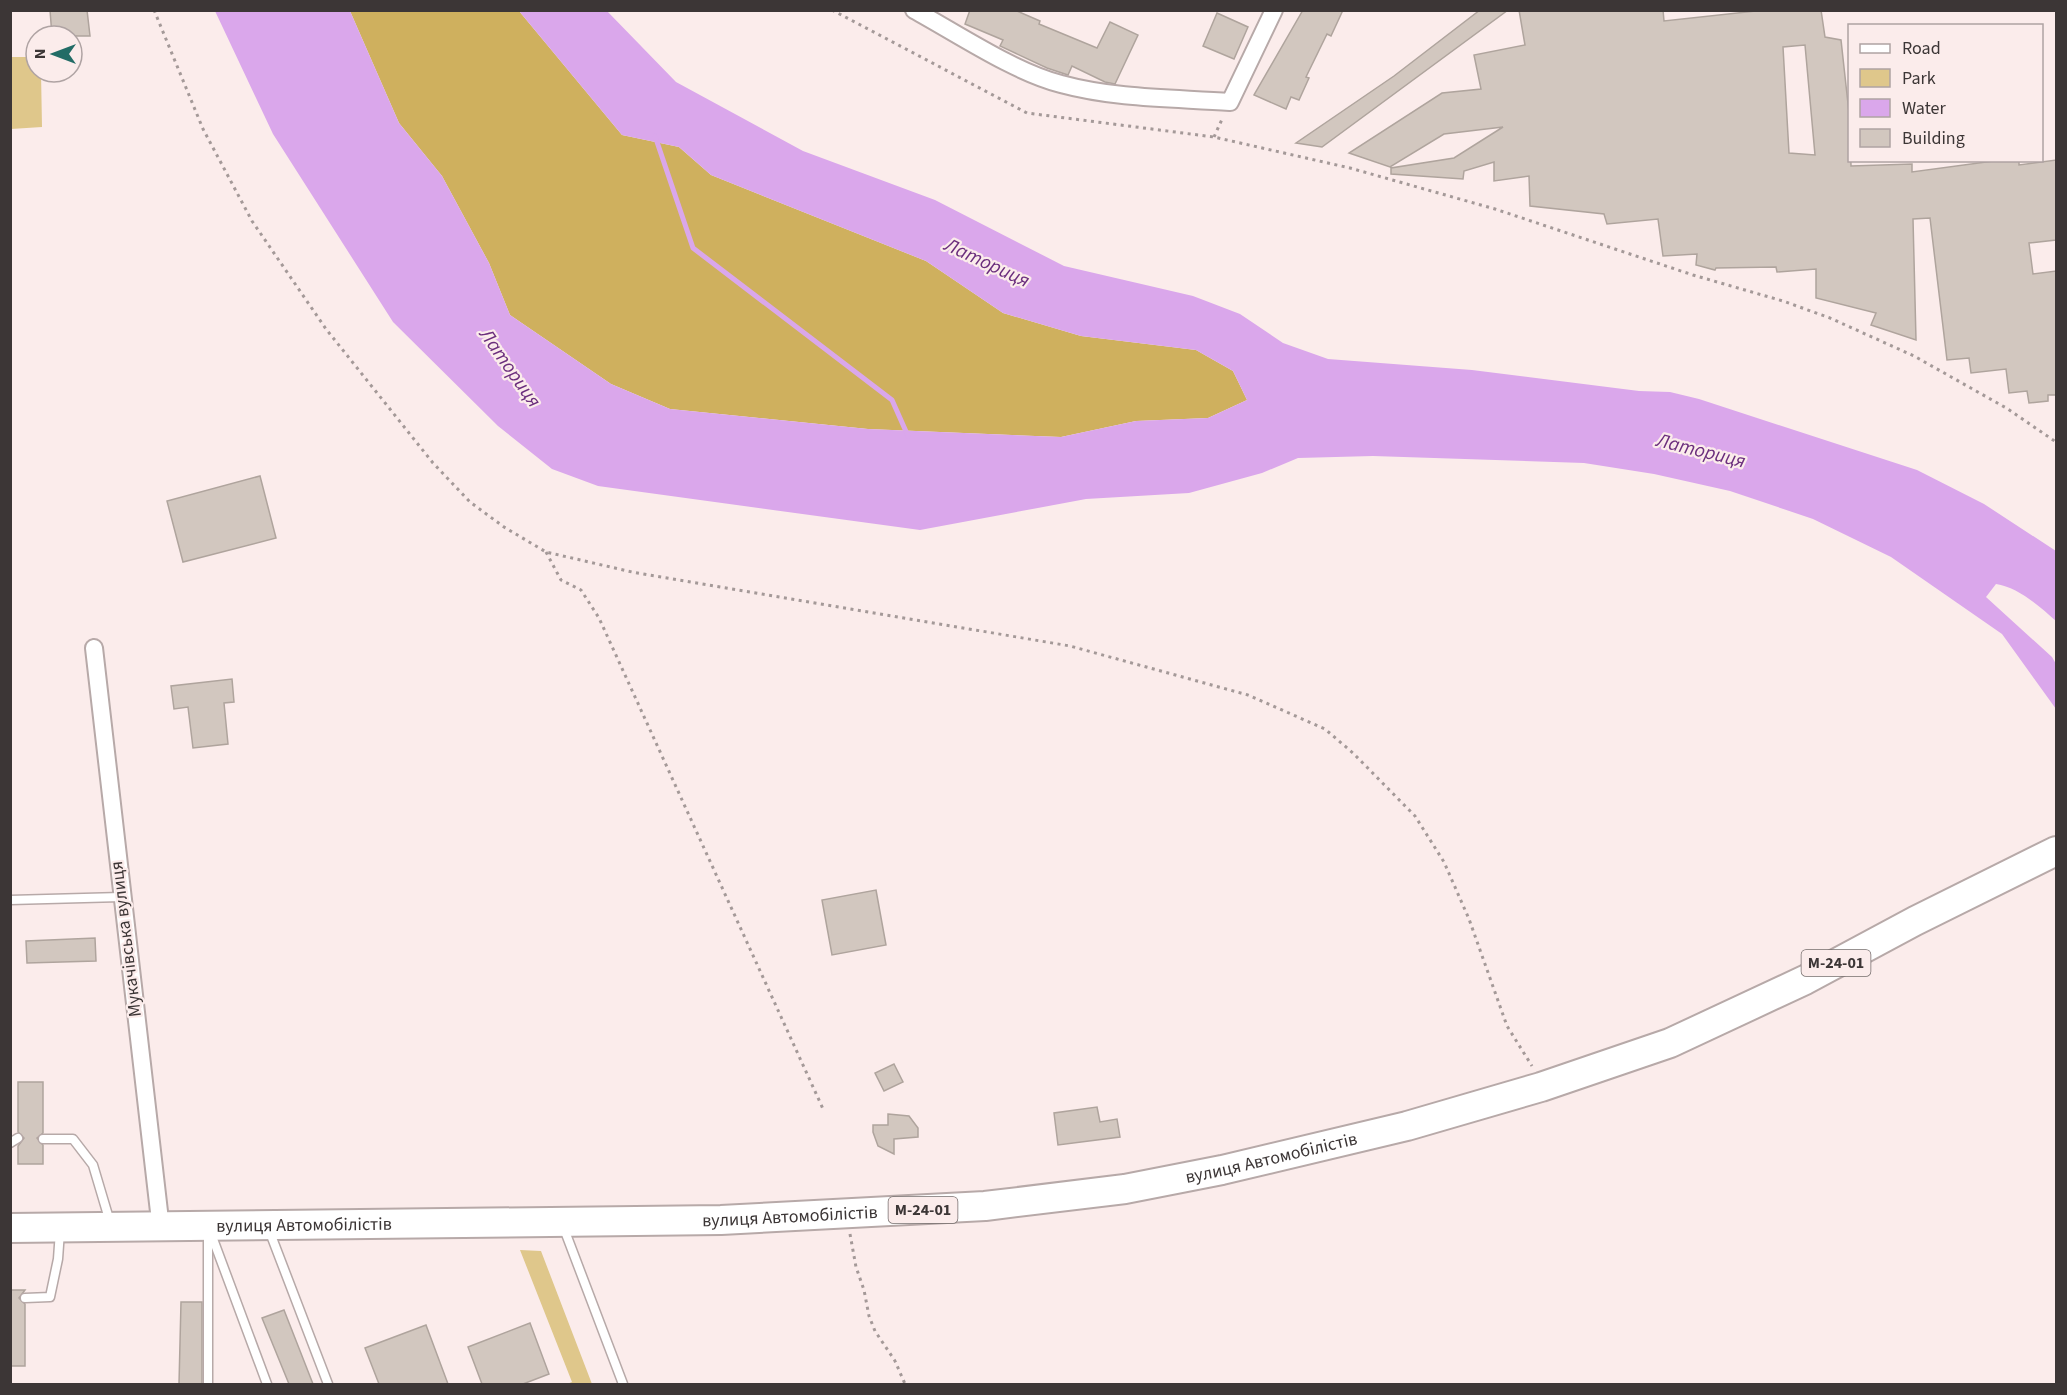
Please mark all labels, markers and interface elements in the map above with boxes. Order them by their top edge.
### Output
north arrow [24,24,84,84]
legend [1848,24,2043,162]
text: Road [1902,36,1941,61]
text: N [29,49,51,59]
text: Park [1902,66,1936,91]
text: Water [1902,96,1946,121]
text: Building [1902,126,1965,151]
water label: Латориця [939,231,1034,295]
water label: Латориця [472,322,548,413]
water label: Латориця [1652,426,1749,476]
street label: Мукачівська вулиця [104,860,148,1018]
road number: М-24-01 [1802,950,1870,976]
street label: вулиця Автомобілістів [1183,1126,1360,1189]
road number: М-24-01 [888,1197,958,1223]
street label: вулиця Автомобілістів [702,1199,878,1233]
street label: вулиця Автомобілістів [216,1211,392,1238]

